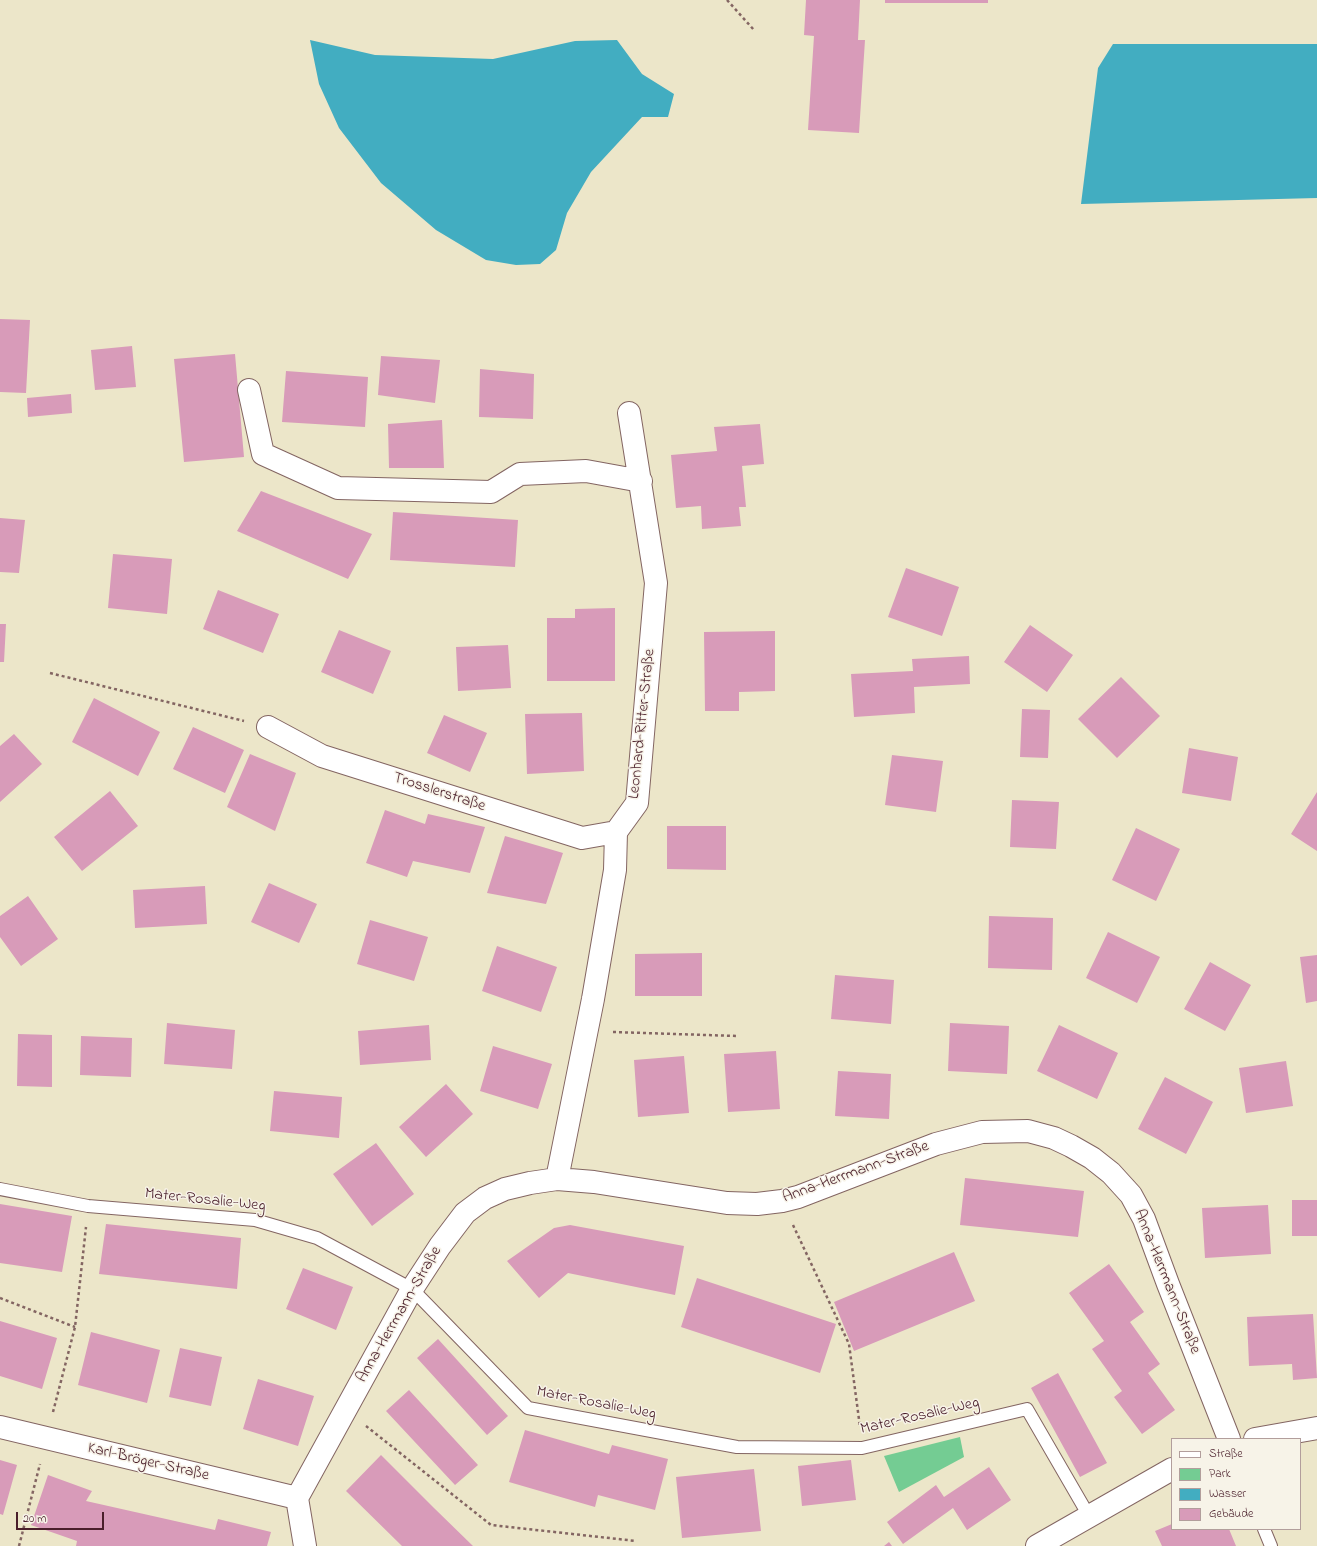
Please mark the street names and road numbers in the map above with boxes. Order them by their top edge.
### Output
street label: Leonhard-Ritter-Straße [626,648,660,800]
street label: Trosslerstraße [390,769,488,817]
street label: Anna-Herrmann-Straße [780,1138,932,1208]
street label: Mater-Rosalie-Weg [144,1185,266,1217]
street label: Anna-Herrmann-Straße [1128,1207,1204,1357]
street label: Anna-Herrmann-Straße [353,1243,447,1387]
street label: Mater-Rosalie-Weg [535,1383,657,1425]
street label: Mater-Rosalie-Weg [859,1394,981,1440]
street label: Karl-Bröger-Straße [85,1440,211,1486]

